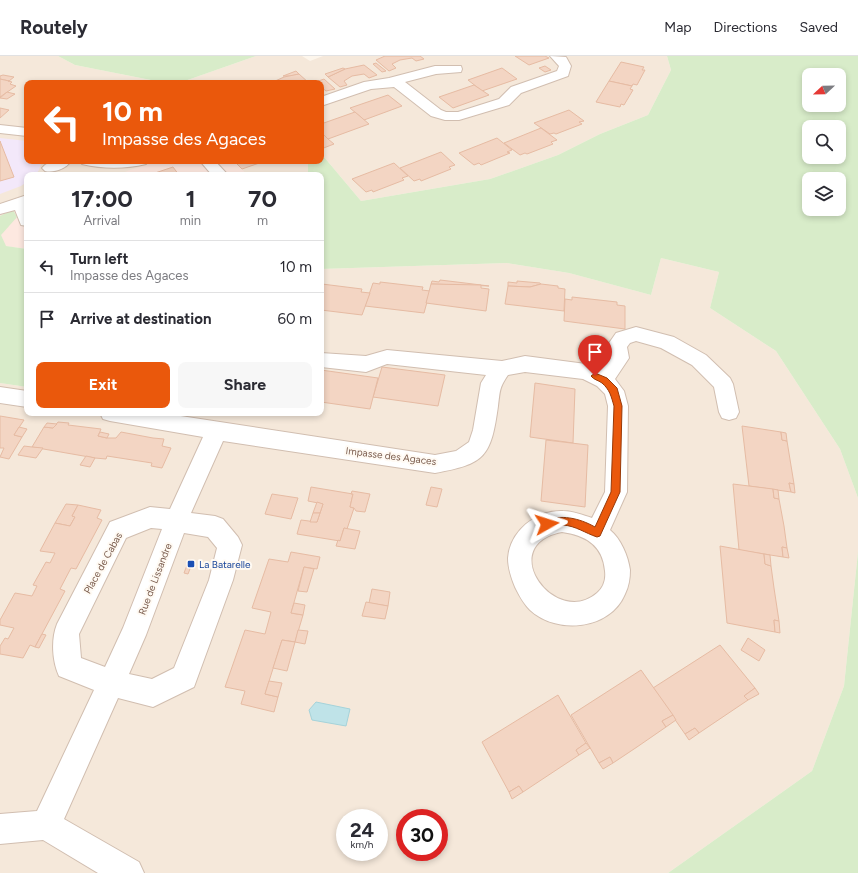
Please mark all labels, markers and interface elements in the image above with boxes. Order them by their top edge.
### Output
text: Routely [20,16,88,39]
text: Map [664,19,692,36]
text: Directions [714,19,777,36]
text: Saved [799,19,838,36]
north arrow [802,68,846,112]
map controls [802,68,846,216]
text: 10 m [102,94,163,128]
icon: left [36,96,88,148]
button: search [802,120,846,164]
text: Impasse des Agaces [102,128,266,150]
button: layers [802,172,846,216]
text: 17:00 [71,184,133,213]
text: 1 [185,184,196,213]
text: 70 [248,184,277,213]
text: Arrival [84,213,120,228]
text: min [180,213,201,228]
text: m [257,213,268,228]
text: Turn left [70,250,128,268]
icon: left [36,256,58,278]
text: 10 m [280,258,312,276]
text: Impasse des Agaces [70,268,188,283]
icon: arrive [36,308,58,330]
text: Arrive at destination [70,310,211,328]
text: 60 m [277,310,312,328]
pin [578,335,612,376]
icon: arrive [584,341,606,363]
button: Exit [36,362,170,408]
button: Share [178,362,312,408]
street label: Impasse des Agaces [345,444,437,468]
position arrow [526,503,568,545]
street label: Place de Cabas [81,530,125,596]
street label: Rue de Lissandre [135,541,175,617]
place label: La Batarelle [199,558,251,571]
marker: La Batarelle [186,559,196,569]
speed limit sign: 30 [396,809,448,861]
text: 24 [350,818,374,842]
text: km/h [351,838,373,851]

